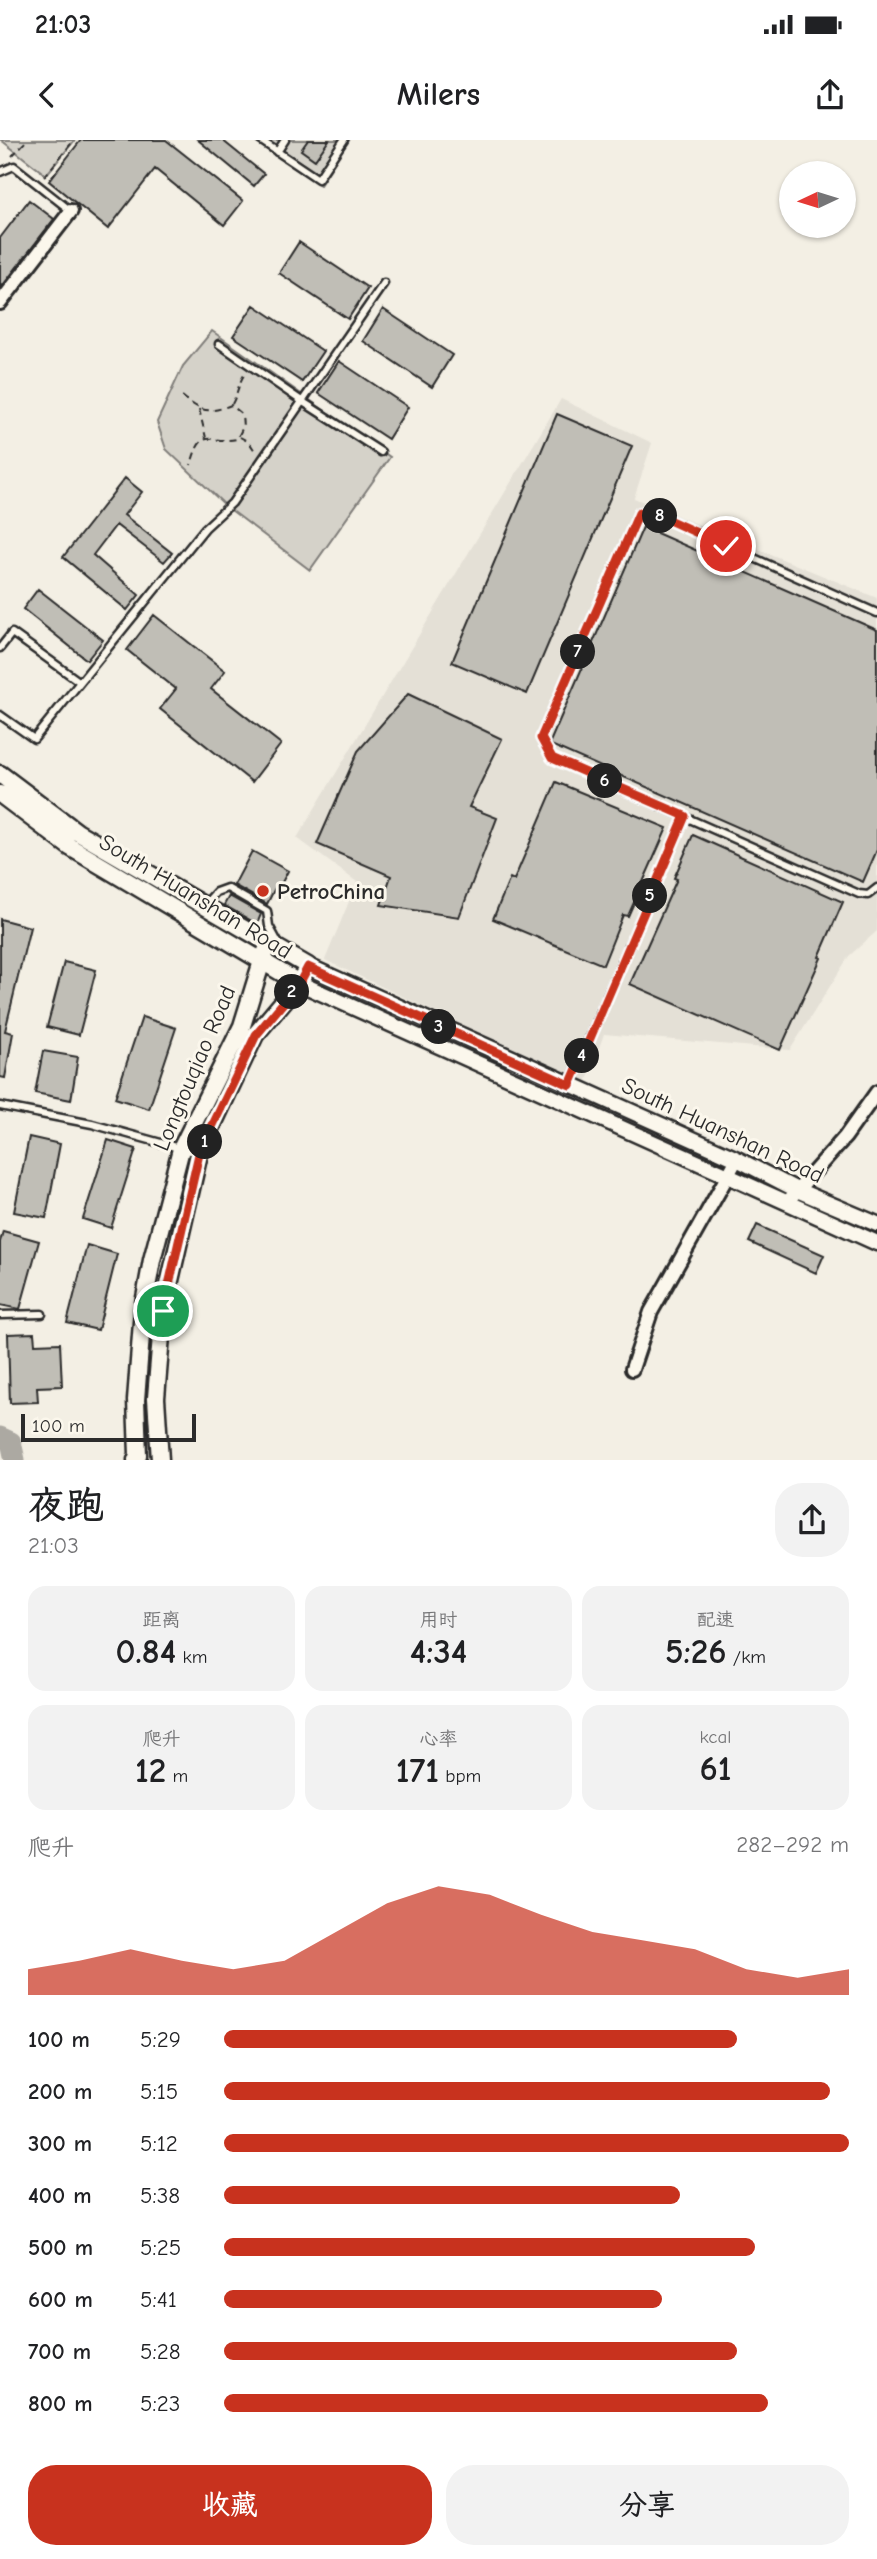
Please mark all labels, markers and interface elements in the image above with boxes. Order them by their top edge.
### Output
text: 21:03 [35,10,91,40]
icon: back [28,76,66,114]
text: Milers [397,76,480,113]
icon: share [811,76,849,114]
north arrow [779,161,856,238]
map controls [779,161,856,238]
pin: 8 [642,498,678,534]
text: 8 [655,504,664,526]
pin [696,516,756,576]
icon: check [707,527,745,565]
pin: 7 [560,634,596,670]
text: 7 [573,640,582,662]
pin: 6 [588,764,622,798]
text: 6 [600,769,609,791]
street label: South Huanshan Road [95,828,297,965]
place label: PetroChina [277,878,385,905]
pin: 5 [632,878,668,914]
marker: PetroChina [255,883,271,899]
text: 5 [644,884,655,906]
pin: 2 [274,974,310,1010]
text: 2 [287,980,296,1002]
street label: Longtouqiao Road [148,982,241,1155]
pin: 3 [422,1010,457,1044]
text: 3 [434,1015,443,1037]
pin: 4 [564,1038,600,1074]
text: 4 [577,1044,586,1066]
street label: South Huanshan Road [617,1072,828,1189]
pin: 1 [188,1124,222,1160]
text: 1 [201,1130,208,1152]
pin [133,1281,193,1341]
icon: arrive [144,1292,182,1330]
scale bar [21,1411,196,1443]
text: 100 m [32,1415,85,1437]
button: share [775,1483,849,1557]
text: 夜跑 [28,1484,104,1528]
text: 21:03 [28,1532,79,1559]
text: 距离 [142,1609,181,1631]
text: 用时 [419,1609,458,1631]
text: 配速 [696,1609,735,1631]
text: 0.84 [116,1631,176,1672]
text: 4:34 [410,1631,467,1672]
text: 5:26 [665,1631,727,1672]
text: km [176,1646,207,1668]
text: /km [727,1646,766,1668]
text: kcal [700,1726,731,1748]
text: 爬升 [142,1728,181,1750]
text: 心率 [419,1728,458,1750]
text: 61 [699,1748,732,1789]
text: 12 [135,1750,166,1791]
text: 171 [396,1750,439,1791]
text: m [166,1765,188,1787]
text: bpm [439,1765,481,1787]
text: 282–292 m [736,1831,849,1858]
text: 爬升 [28,1834,74,1861]
text: 100 m [28,2026,90,2053]
text: 5:29 [140,2026,181,2053]
text: 200 m [28,2078,92,2105]
text: 5:15 [140,2078,178,2105]
text: 300 m [28,2130,92,2157]
text: 5:12 [140,2130,178,2157]
text: 400 m [28,2182,92,2209]
text: 5:38 [140,2182,180,2209]
text: 500 m [28,2234,93,2261]
text: 5:25 [140,2234,181,2261]
text: 600 m [28,2286,93,2313]
text: 5:41 [140,2286,177,2313]
text: 700 m [28,2338,91,2365]
text: 5:28 [140,2338,181,2365]
text: 800 m [28,2390,93,2417]
text: 5:23 [140,2390,180,2417]
button: 收藏 [28,2465,432,2545]
button: 分享 [446,2465,849,2545]

